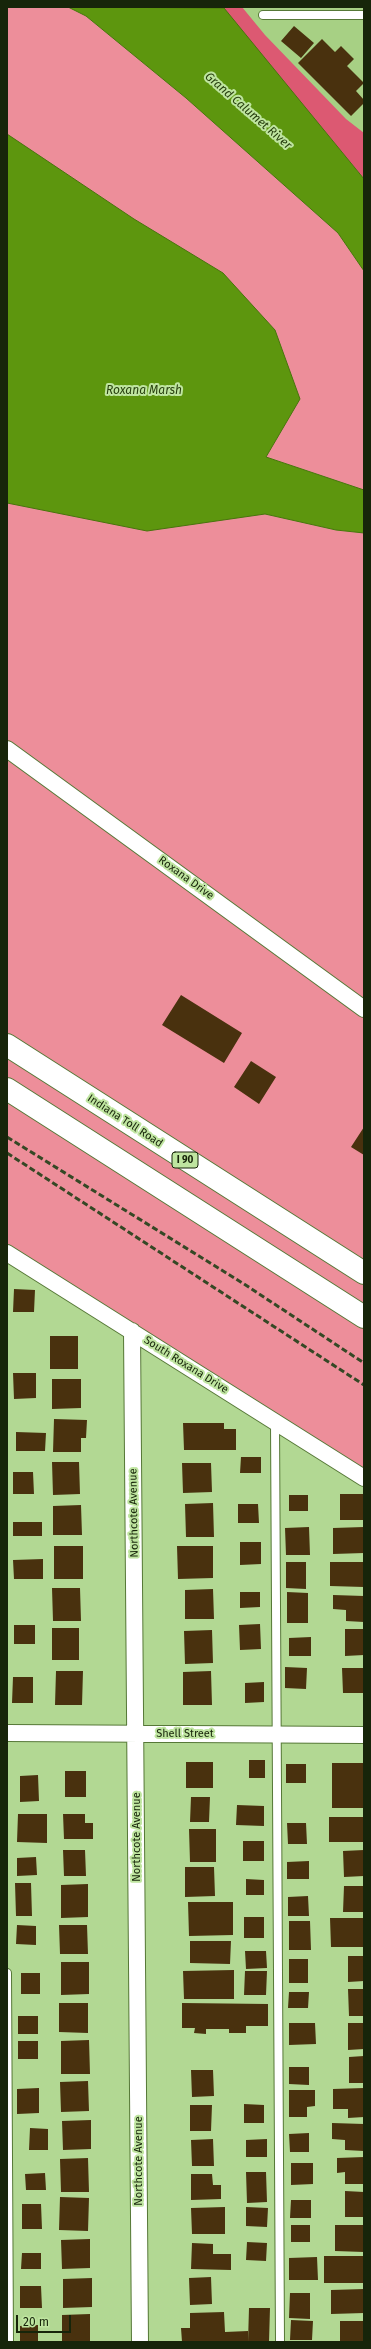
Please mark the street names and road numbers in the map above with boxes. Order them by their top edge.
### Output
street label: Roxana Drive [156,854,216,902]
street label: Indiana Toll Road [85,1092,165,1150]
road number: I 90 [172,1152,198,1168]
street label: South Roxana Drive [141,1334,231,1396]
street label: Northcote Avenue [127,1468,141,1558]
street label: Shell Street [156,1727,214,1741]
street label: Northcote Avenue [130,1792,144,1882]
street label: Northcote Avenue [132,2116,146,2206]

